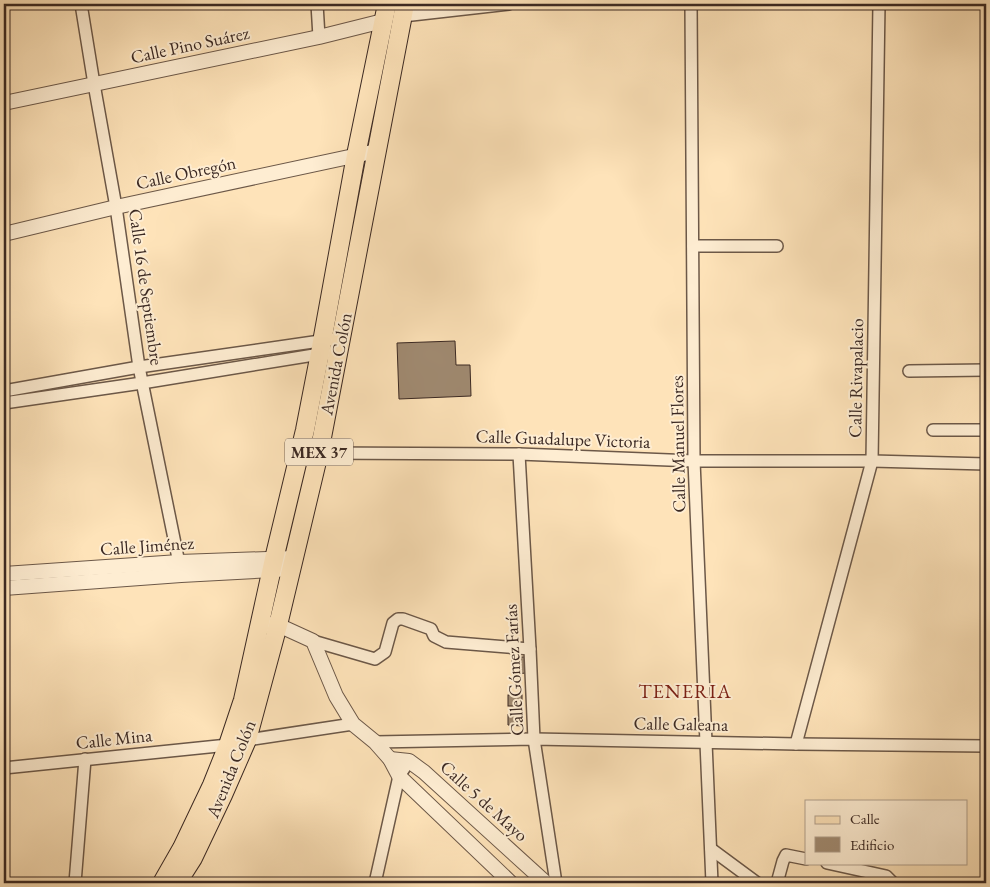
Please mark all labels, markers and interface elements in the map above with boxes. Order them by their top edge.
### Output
street label: Calle Pino Suárez [129,21,251,68]
street label: Calle Obregón [134,151,238,194]
street label: Calle 16 de Septiembre [124,207,169,367]
street label: Avenida Colón [314,310,357,418]
street label: Calle Rivapalacio [843,318,868,438]
street label: Calle Manuel Flores [665,375,690,513]
street label: Calle Guadalupe Victoria [475,424,652,453]
road number: MEX 37 [285,438,353,466]
street label: Calle Jiménez [99,531,195,560]
street label: Calle Gómez Farías [499,603,528,737]
district label: TENERIA [638,678,732,704]
street label: Calle Galeana [633,711,729,736]
street label: Avenida Colón [200,716,261,822]
street label: Calle Mina [75,723,154,754]
street label: Calle 5 de Mayo [436,755,533,846]
legend [805,800,968,864]
text: Calle [850,809,880,828]
text: Edificio [850,835,894,854]

